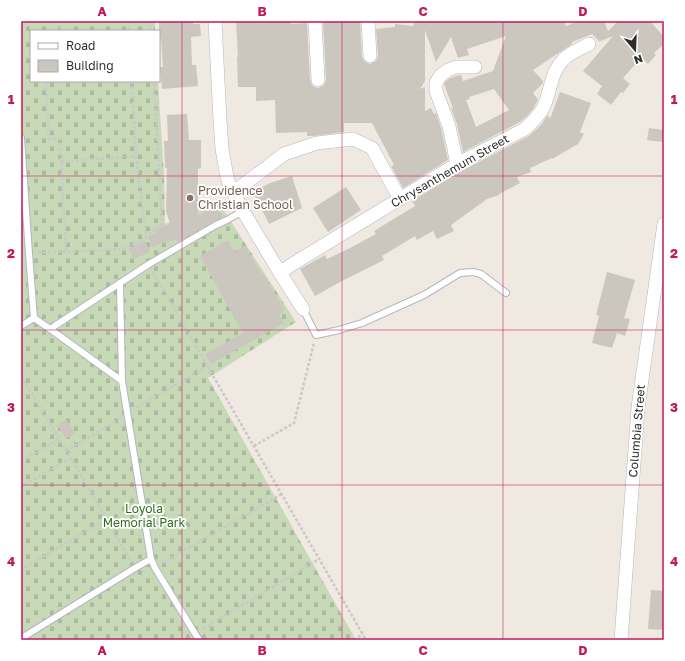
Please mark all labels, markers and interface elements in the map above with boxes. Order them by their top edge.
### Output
text: A [97,3,107,19]
text: B [257,3,267,19]
text: C [418,3,428,19]
text: D [578,3,588,19]
legend [30,30,160,82]
north arrow [615,30,655,70]
text: Road [66,38,95,53]
text: N [632,52,644,67]
text: Building [66,58,114,73]
text: 1 [8,91,15,107]
text: 1 [671,91,678,107]
street label: Chrysanthemum Street [388,131,512,211]
place label: Providence Christian School [198,183,293,212]
marker: Providence Christian School [185,193,195,203]
text: 2 [7,245,15,261]
text: 2 [670,245,678,261]
street label: Columbia Street [625,384,648,478]
text: 3 [7,399,15,415]
text: 3 [670,399,678,415]
park label: Loyola Memorial Park [103,501,186,530]
text: 4 [7,553,15,569]
text: 4 [670,553,678,569]
text: A [97,642,107,658]
text: B [257,642,267,658]
text: C [418,642,428,658]
text: D [578,642,588,658]

